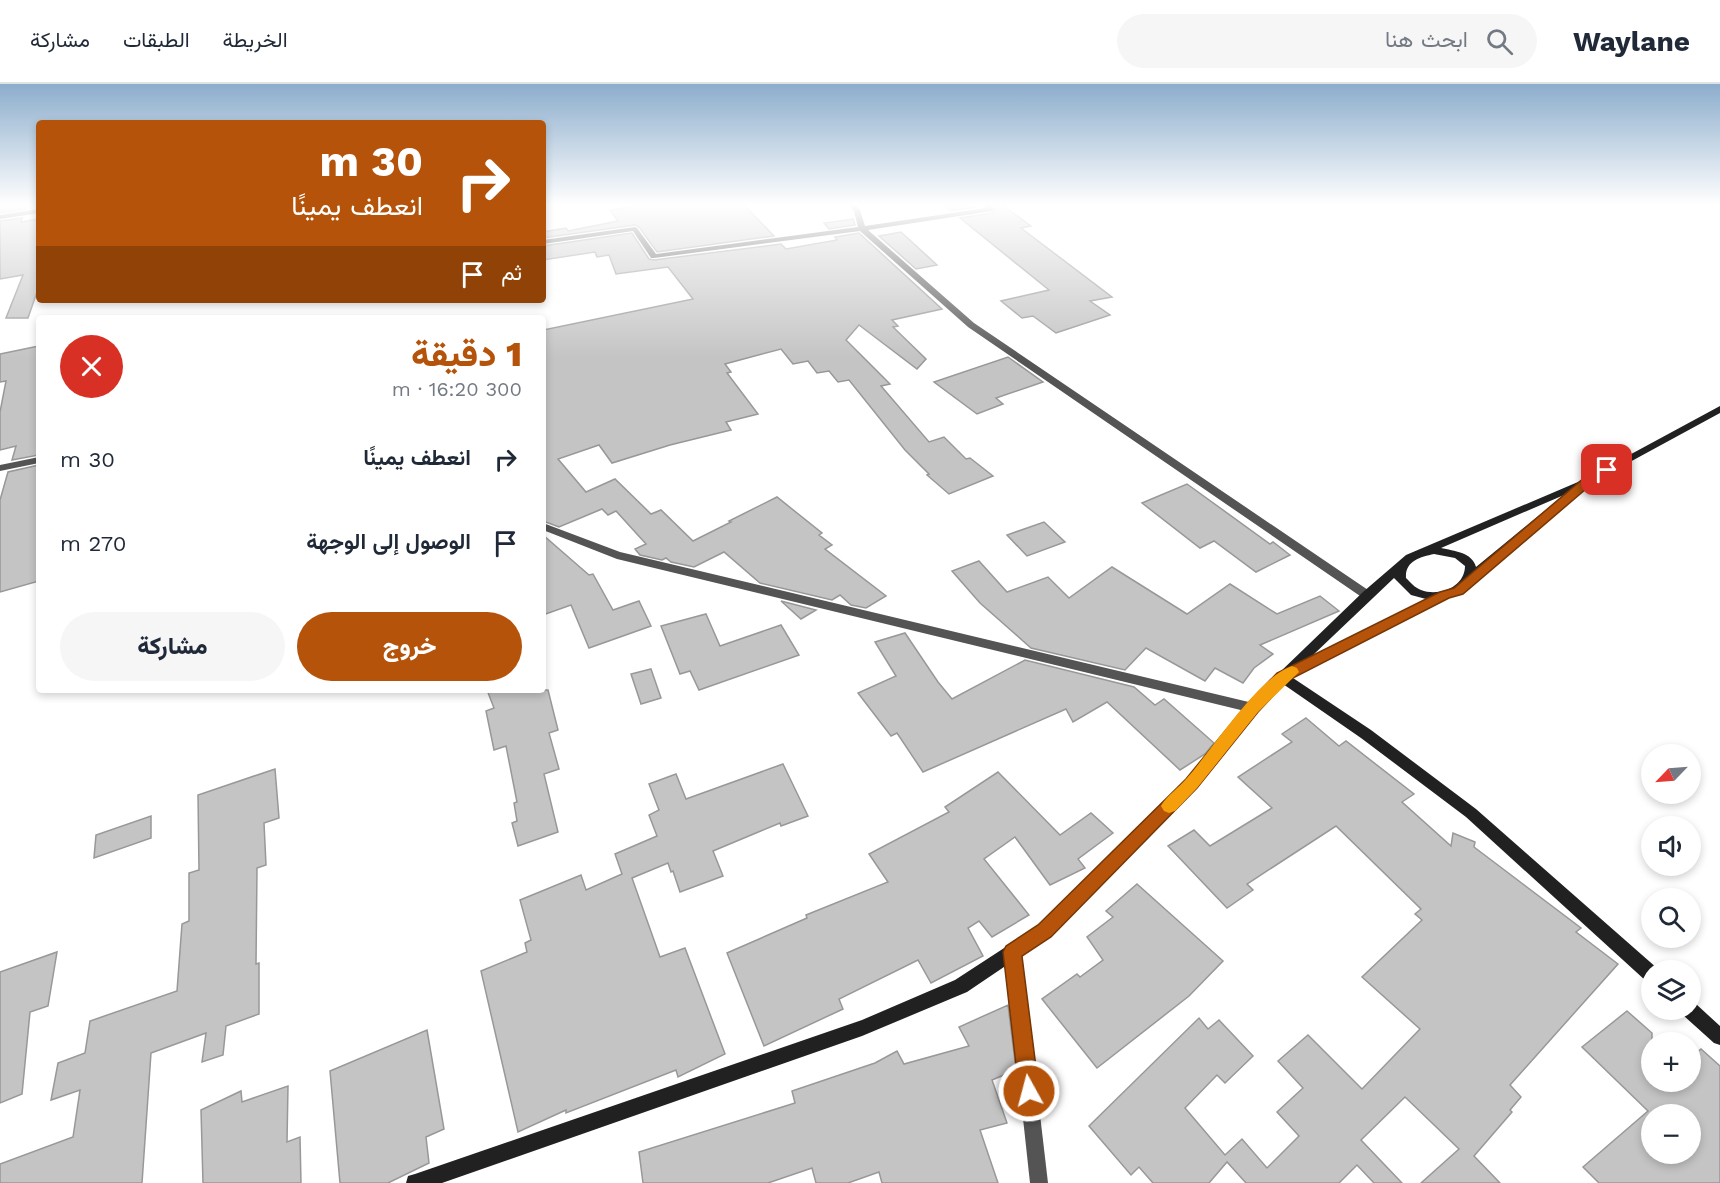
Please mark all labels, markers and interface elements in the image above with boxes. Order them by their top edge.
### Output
search box [1117,14,1537,68]
icon: search [1483,25,1516,58]
text: Waylane [1573,25,1690,58]
text: مشاركة [30,27,90,52]
text: الطبقات [123,27,190,52]
text: الخريطة [223,27,288,52]
text: ابحث هنا [1385,27,1468,52]
text: 30 m [319,137,423,186]
icon: right [444,144,522,222]
text: انعطف يمينًا [291,190,423,222]
icon: arrive [456,258,489,291]
text: ثم [501,260,522,285]
text: 1 دقيقة [411,333,522,375]
button: close [60,335,123,398]
text: 300 m · 16:20 [392,377,522,401]
icon: right [489,443,522,476]
pin [1581,444,1632,495]
text: انعطف يمينًا [363,445,471,470]
text: 30 m [60,447,115,472]
icon: arrive [1590,453,1623,486]
icon: arrive [489,527,522,560]
text: الوصول إلى الوجهة [306,529,471,554]
text: 270 m [60,531,126,556]
button: مشاركة [60,612,285,681]
button: خروج [297,612,522,681]
north arrow [1641,744,1701,804]
map controls [1641,744,1701,1164]
button: sound [1641,816,1701,876]
button: search [1641,888,1701,948]
button: layers [1641,960,1701,1020]
button: + [1641,1032,1701,1092]
position arrow [997,1059,1061,1123]
button: − [1641,1104,1701,1164]

